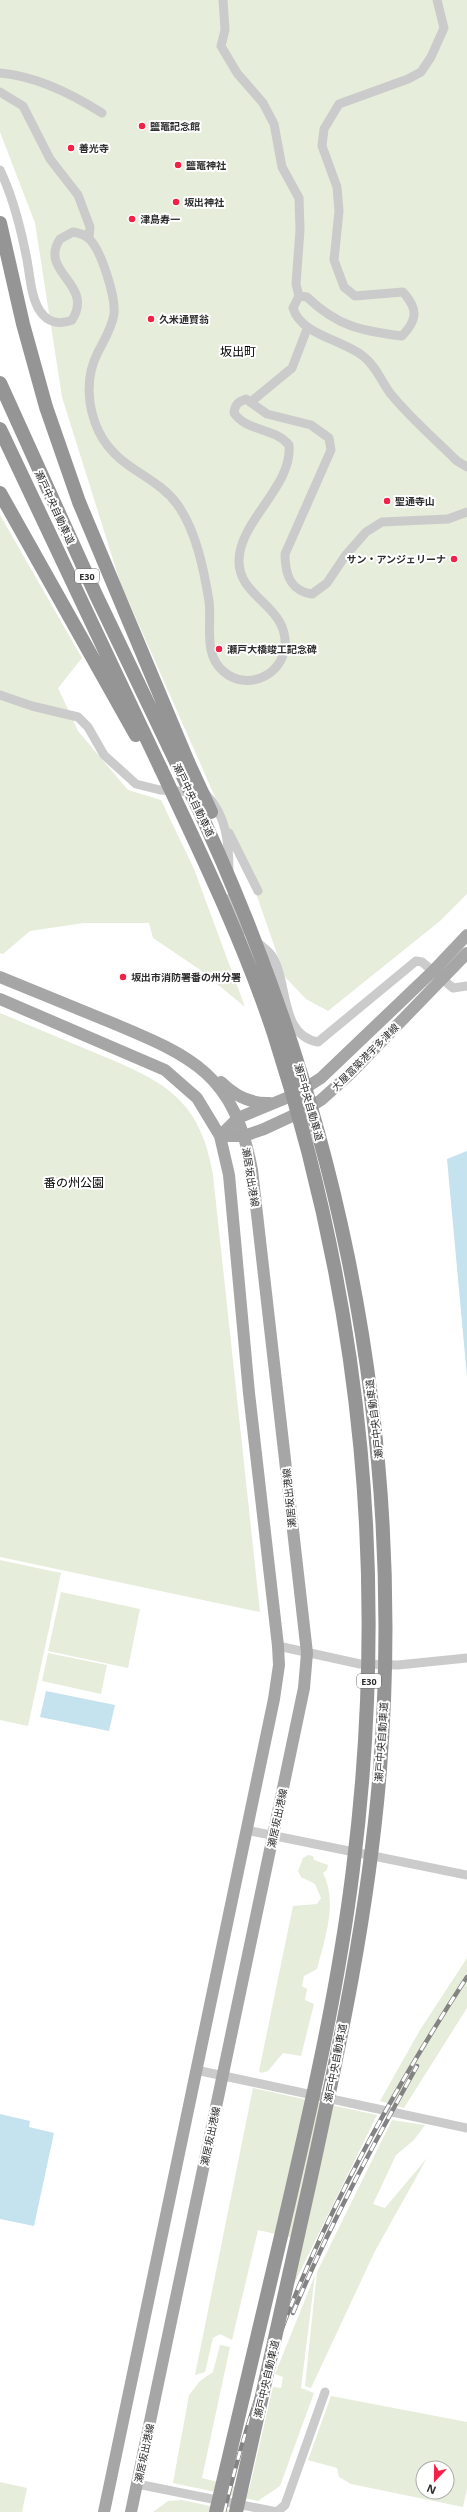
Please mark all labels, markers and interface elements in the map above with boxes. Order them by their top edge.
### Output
place label: 鹽竈記念館 [150,119,200,133]
marker: 鹽竈記念館 [137,121,147,131]
place label: 善光寺 [79,141,109,155]
marker: 善光寺 [66,143,76,153]
place label: 鹽竈神社 [186,158,227,172]
marker: 鹽竈神社 [173,160,183,170]
place label: 坂出神社 [184,195,225,209]
marker: 坂出神社 [171,197,181,207]
place label: 津島寿一 [140,212,180,226]
marker: 津島寿一 [127,214,137,224]
place label: 久米通賢翁 [159,312,209,326]
marker: 久米通賢翁 [146,314,156,324]
district label: 坂出町 [220,343,256,360]
street label: 瀬戸中央自動車道 [32,468,78,546]
place label: 聖通寺山 [395,494,435,508]
marker: 聖通寺山 [382,496,392,506]
place label: サン・アンジェリーナ [346,552,446,566]
marker: サン・アンジェリーナ [449,554,459,564]
road number: E30 [75,569,99,583]
place label: 瀬戸大橋竣工記念碑 [227,642,317,656]
marker: 瀬戸大橋竣工記念碑 [214,644,224,654]
street label: 瀬戸中央自動車道 [170,761,218,839]
place label: 坂出市消防署番の州分署 [131,970,241,984]
marker: 坂出市消防署番の州分署 [118,972,128,982]
street label: 大屋冨築港宇多津線 [328,1020,402,1094]
street label: 瀬戸中央自動車道 [291,1062,327,1142]
street label: 瀬居坂出港線 [239,1146,263,1208]
district label: 番の州公園 [44,1174,104,1191]
street label: 瀬戸中央自動車道 [362,1378,386,1460]
street label: 瀬居坂出港線 [279,1467,299,1529]
road number: E30 [357,1674,381,1688]
street label: 瀬戸中央自動車道 [371,1702,391,1782]
street label: 瀬居坂出港線 [264,1787,290,1849]
street label: 瀬戸中央自動車道 [320,2022,350,2104]
street label: 瀬居坂出港線 [197,2105,223,2167]
street label: 瀬戸中央自動車道 [250,2338,282,2420]
street label: 瀬居坂出港線 [131,2422,157,2484]
north arrow [415,2460,455,2500]
text: N [424,2481,438,2498]

